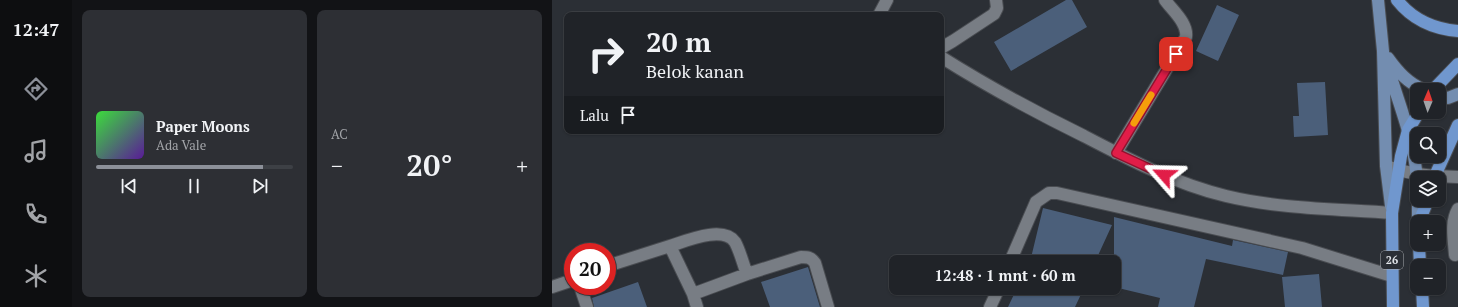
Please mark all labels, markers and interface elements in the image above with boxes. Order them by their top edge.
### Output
text: 12:47 [13,17,59,41]
text: 20 m [646,23,711,60]
icon: right [580,28,632,80]
pin [1159,37,1193,71]
icon: arrive [1165,43,1187,65]
text: Belok kanan [646,59,744,83]
icon: directions [22,75,50,103]
north arrow [1410,83,1446,119]
map controls [1410,83,1446,295]
icon: arrive [617,104,639,126]
text: Lalu [580,105,609,125]
text: Paper Moons [156,116,250,136]
text: AC [331,125,348,143]
button: search [1410,127,1446,163]
text: Ada Vale [156,136,206,154]
icon: music [22,137,50,165]
text: 20° [406,145,453,185]
text: − [331,151,343,180]
text: + [516,151,528,180]
position arrow [1143,154,1185,196]
button: layers [1410,171,1446,207]
icon: previous [118,175,140,197]
icon: pause [183,175,205,197]
icon: next [249,175,271,197]
icon: phone [22,200,50,228]
button: + [1410,215,1446,251]
speed limit sign: 20 [564,243,616,295]
road number: 26 [1381,251,1403,269]
button: − [1410,259,1446,295]
icon: climate [22,262,50,290]
text: 12:48 · 1 mnt · 60 m [934,265,1076,285]

